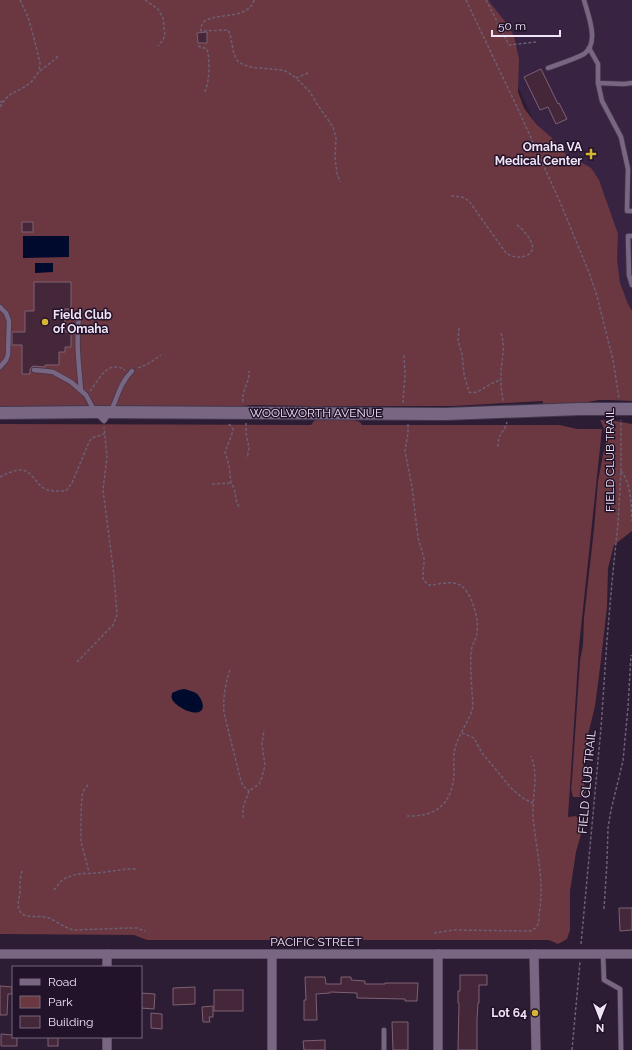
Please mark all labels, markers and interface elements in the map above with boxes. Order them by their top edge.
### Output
scale bar [492,12,560,38]
text: 50 m [498,19,526,33]
place label: Omaha VA Medical Center [495,140,583,168]
marker: Omaha VA Medical Center [585,148,597,160]
place label: Field Club of Omaha [53,308,112,336]
marker: Field Club of Omaha [40,317,50,327]
street label: WOOLWORTH AVENUE [250,406,382,420]
street label: FIELD CLUB TRAIL [603,408,617,512]
street label: FIELD CLUB TRAIL [576,730,598,834]
street label: PACIFIC STREET [270,935,362,949]
legend [12,966,142,1038]
text: Road [48,975,77,989]
text: Park [48,995,73,1009]
north arrow [580,998,620,1038]
place label: Lot 64 [491,1006,527,1020]
marker: Lot 64 [530,1008,540,1018]
text: Building [48,1015,94,1029]
text: N [596,1021,604,1034]

